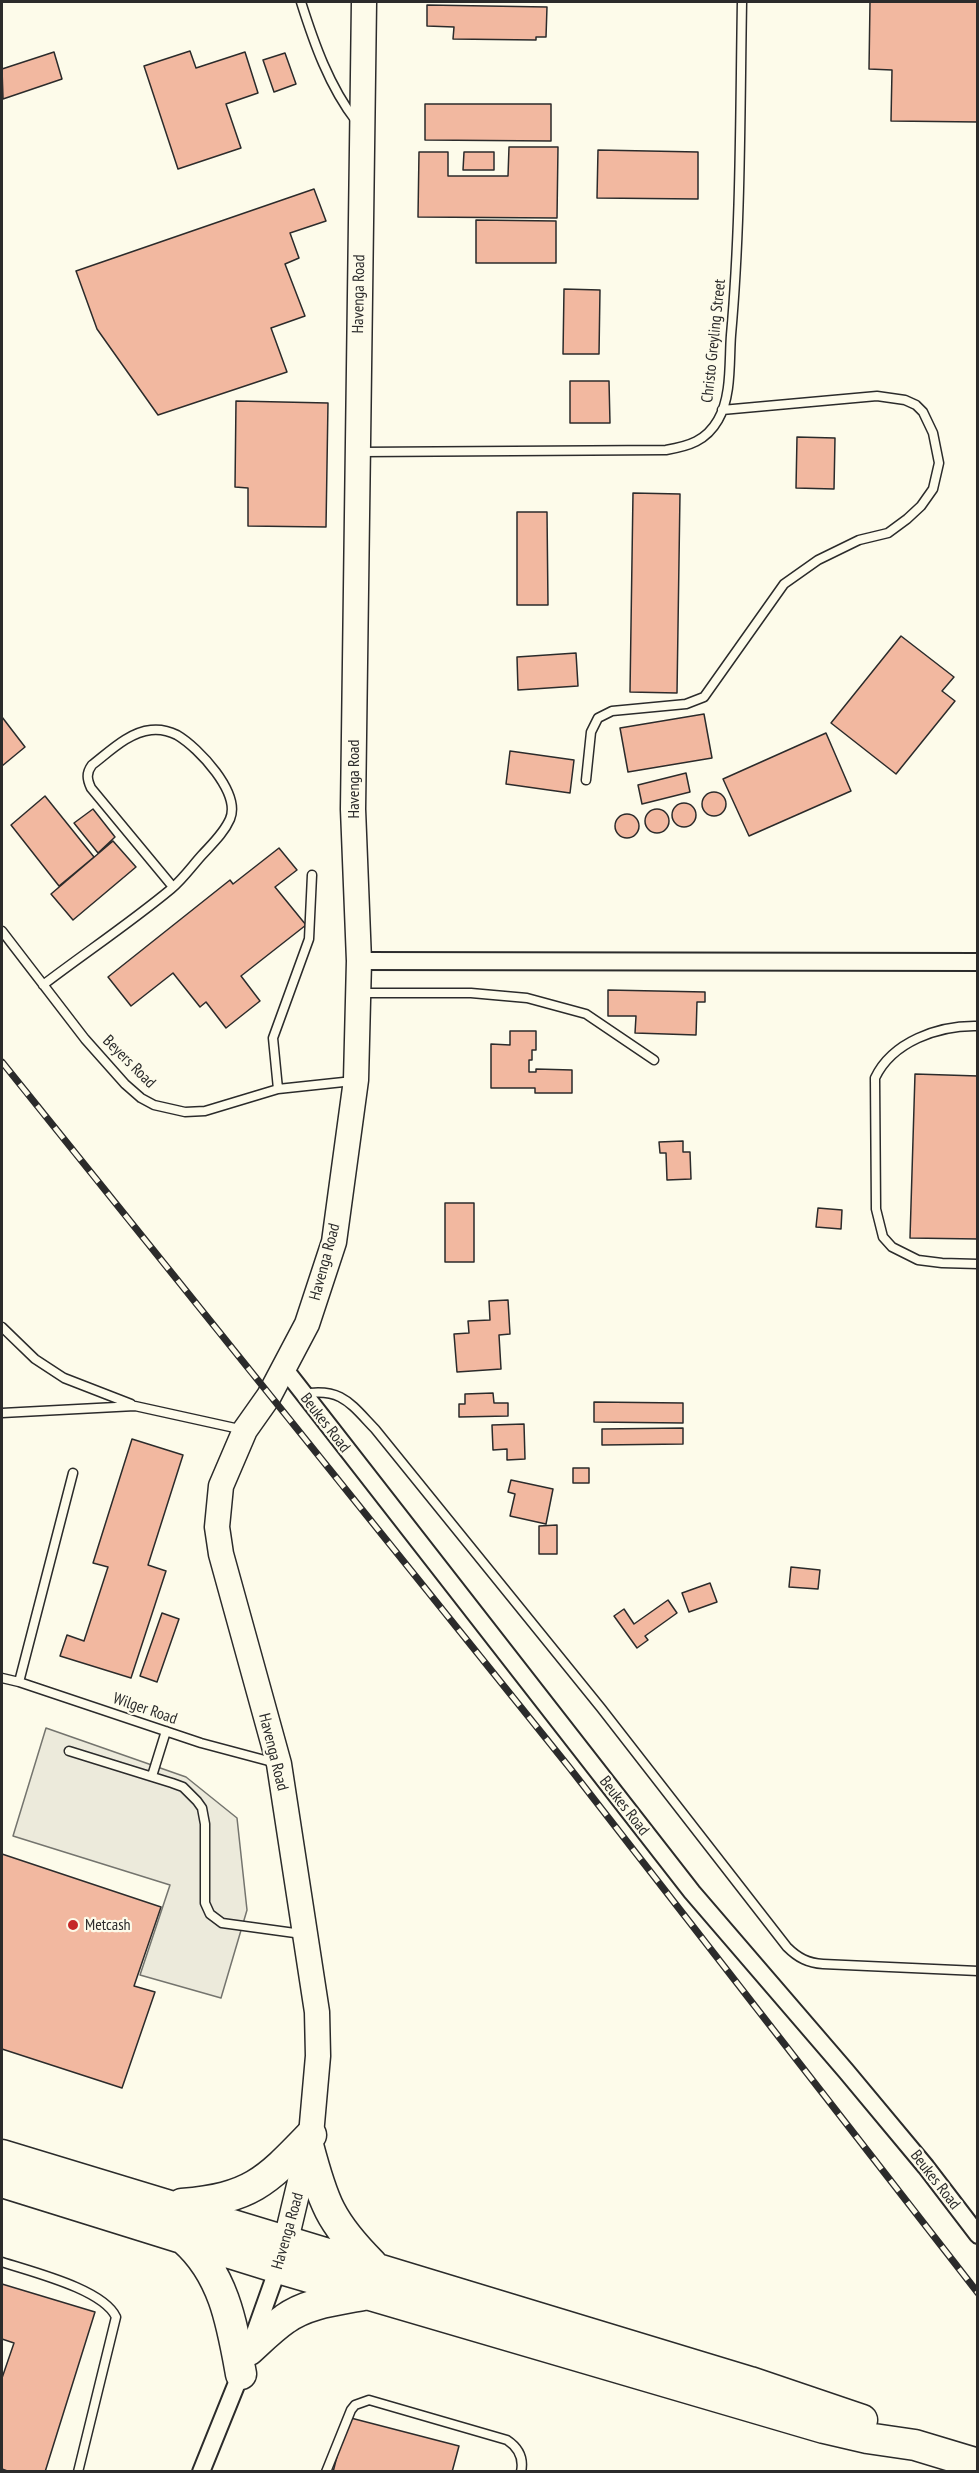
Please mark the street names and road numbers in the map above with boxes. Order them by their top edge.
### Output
street label: Havenga Road [349,254,369,334]
street label: Christo Greyling Street [698,278,730,404]
street label: Havenga Road [344,740,364,818]
street label: Beyers Road [99,1032,159,1092]
street label: Havenga Road [306,1221,344,1303]
street label: Beukes Road [296,1390,354,1456]
street label: Wilger Road [110,1689,180,1729]
street label: Havenga Road [254,1711,292,1793]
street label: Beukes Road [595,1773,653,1839]
street label: Beukes Road [906,2147,964,2213]
street label: Havenga Road [268,2190,308,2272]

